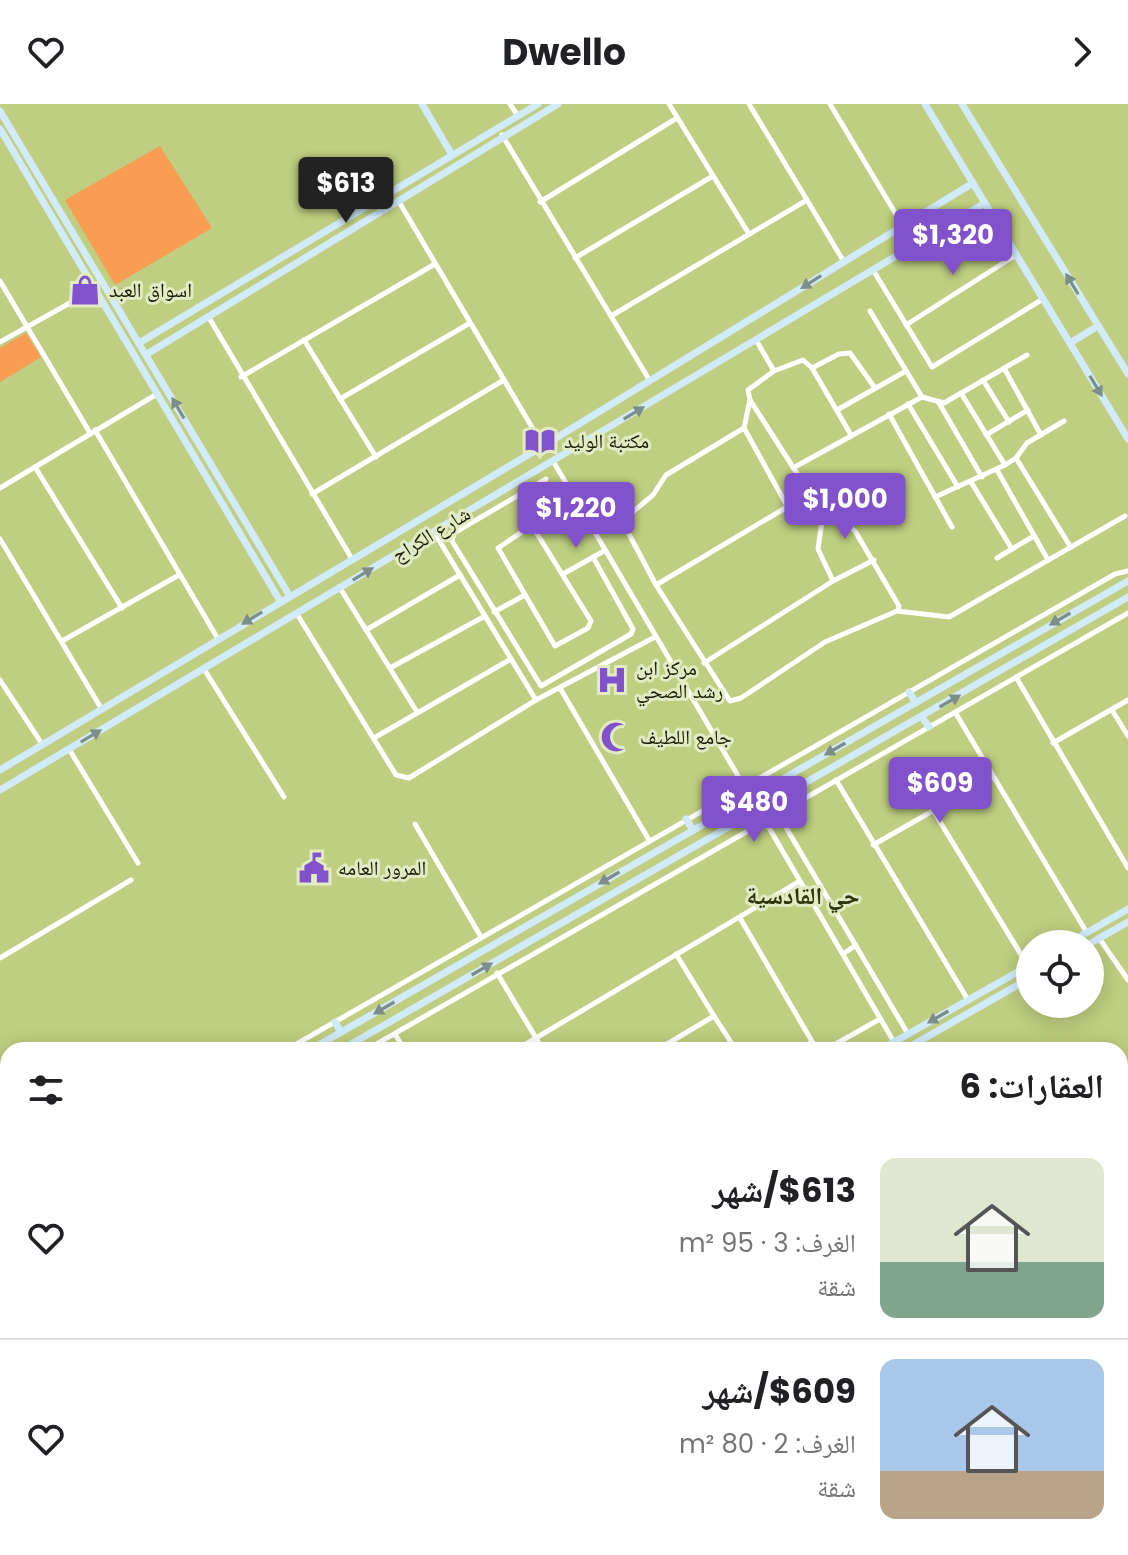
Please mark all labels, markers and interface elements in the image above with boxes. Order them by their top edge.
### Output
text: Dwello [502,27,626,78]
icon: heart [24,30,68,74]
icon: forward [1060,30,1104,74]
pin: $613 [299,157,393,225]
text: $613 [316,165,376,201]
pin: $1,320 [888,209,1018,277]
text: $1,320 [912,217,994,253]
shop icon: اسواق العبد [68,273,102,307]
one-way arrow [1066,273,1080,295]
one-way arrow [800,275,822,289]
place label: اسواق العبد [109,276,192,304]
one-way arrow [1089,375,1103,397]
one-way arrow [171,397,185,419]
one-way arrow [623,406,645,420]
library icon: مكتبة الوليد [523,424,557,458]
place label: مكتبة الوليد [564,427,649,455]
pin: $1,000 [780,473,910,541]
text: $1,000 [802,481,888,517]
pin: $1,220 [511,482,641,550]
text: $1,220 [536,490,617,526]
street label: شارع الكراج [386,500,476,568]
one-way arrow [352,568,374,582]
one-way arrow [241,611,263,625]
one-way arrow [1049,612,1071,626]
place label: مركز ابن رشد الصحي [636,654,723,707]
hospital icon: مركز ابن رشد الصحي [595,663,629,697]
one-way arrow [939,694,961,708]
mosque icon: جامع اللطیف [599,720,633,754]
place label: جامع اللطیف [640,723,732,751]
one-way arrow [80,729,102,743]
one-way arrow [824,742,846,756]
pin: $609 [893,757,987,825]
text: $609 [907,765,973,801]
pin: $480 [707,776,801,844]
text: $480 [720,784,788,820]
public building icon: المرور العامه [297,851,331,885]
place label: المرور العامه [338,854,426,882]
one-way arrow [598,871,620,885]
district label: حي القادسية [746,879,860,914]
map controls [1016,930,1104,1018]
button: locate [1016,930,1104,1018]
one-way arrow [471,962,493,976]
one-way arrow [373,1001,395,1015]
one-way arrow [927,1010,949,1024]
text: العقارات: 6 [960,1062,1104,1110]
icon: filters [24,1068,68,1112]
text: $613/شهر [712,1166,856,1214]
icon: home [944,1190,1040,1286]
icon: heart [24,1216,68,1260]
text: الغرف: 3 · 95 m² [679,1225,856,1261]
text: شقة [817,1269,856,1305]
text: $609/شهر [703,1367,856,1415]
icon: home [944,1391,1040,1487]
icon: heart [24,1417,68,1461]
text: الغرف: 2 · 80 m² [679,1426,856,1462]
text: شقة [817,1470,856,1506]

